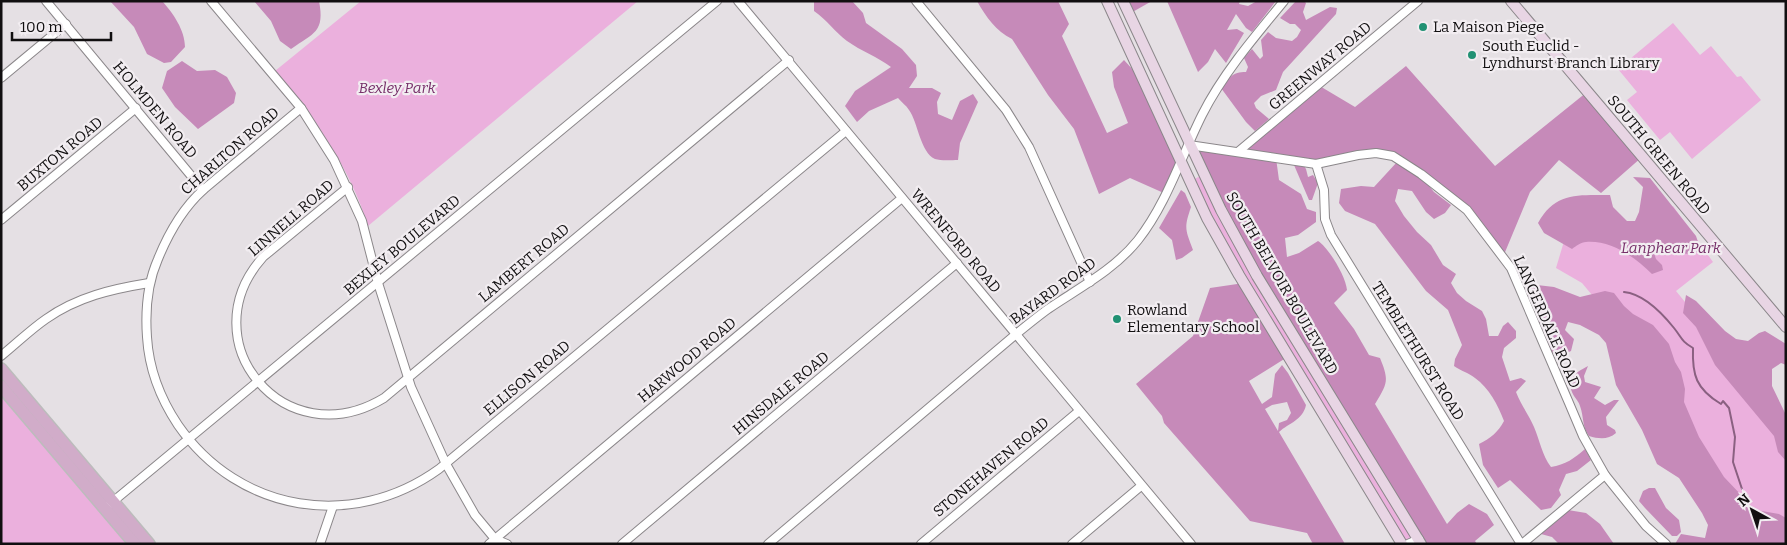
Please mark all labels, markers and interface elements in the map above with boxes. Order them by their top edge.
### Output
scale bar [12,10,111,42]
text: 100 m [20,18,63,36]
street label: GREENWAY ROAD [1265,18,1375,114]
place label: La Maison Piege [1433,18,1544,36]
marker: La Maison Piege [1417,21,1429,33]
place label: South Euclid - Lyndhurst Branch Library [1482,37,1660,72]
marker: South Euclid - Lyndhurst Branch Library [1466,49,1478,61]
street label: HOLMDEN ROAD [109,58,201,162]
park label: Bexley Park [358,79,436,97]
street label: SOUTH GREEN ROAD [1604,92,1714,218]
street label: CHARLTON ROAD [177,103,283,199]
street label: BUXTON ROAD [14,113,106,195]
street label: LINNELL ROAD [244,176,338,260]
street label: WRENFORD ROAD [907,185,1005,297]
street label: SOUTH BELVOIR BOULEVARD [1222,188,1342,378]
street label: BEXLEY BOULEVARD [340,191,464,299]
street label: LAMBERT ROAD [475,220,573,306]
park label: Lanphear Park [1621,239,1722,257]
street label: LANGERDALE ROAD [1510,253,1584,391]
street label: BAYARD ROAD [1006,254,1100,328]
street label: TEMBLETHURST ROAD [1368,278,1468,424]
place label: Rowland Elementary School [1127,301,1259,336]
marker: Rowland Elementary School [1111,313,1123,325]
street label: HARWOOD ROAD [634,314,740,406]
street label: ELLISON ROAD [480,337,574,419]
street label: HINSDALE ROAD [729,347,833,439]
street label: STONEHAVEN ROAD [929,413,1053,521]
north arrow [1727,485,1777,535]
text: N [1734,490,1754,510]

